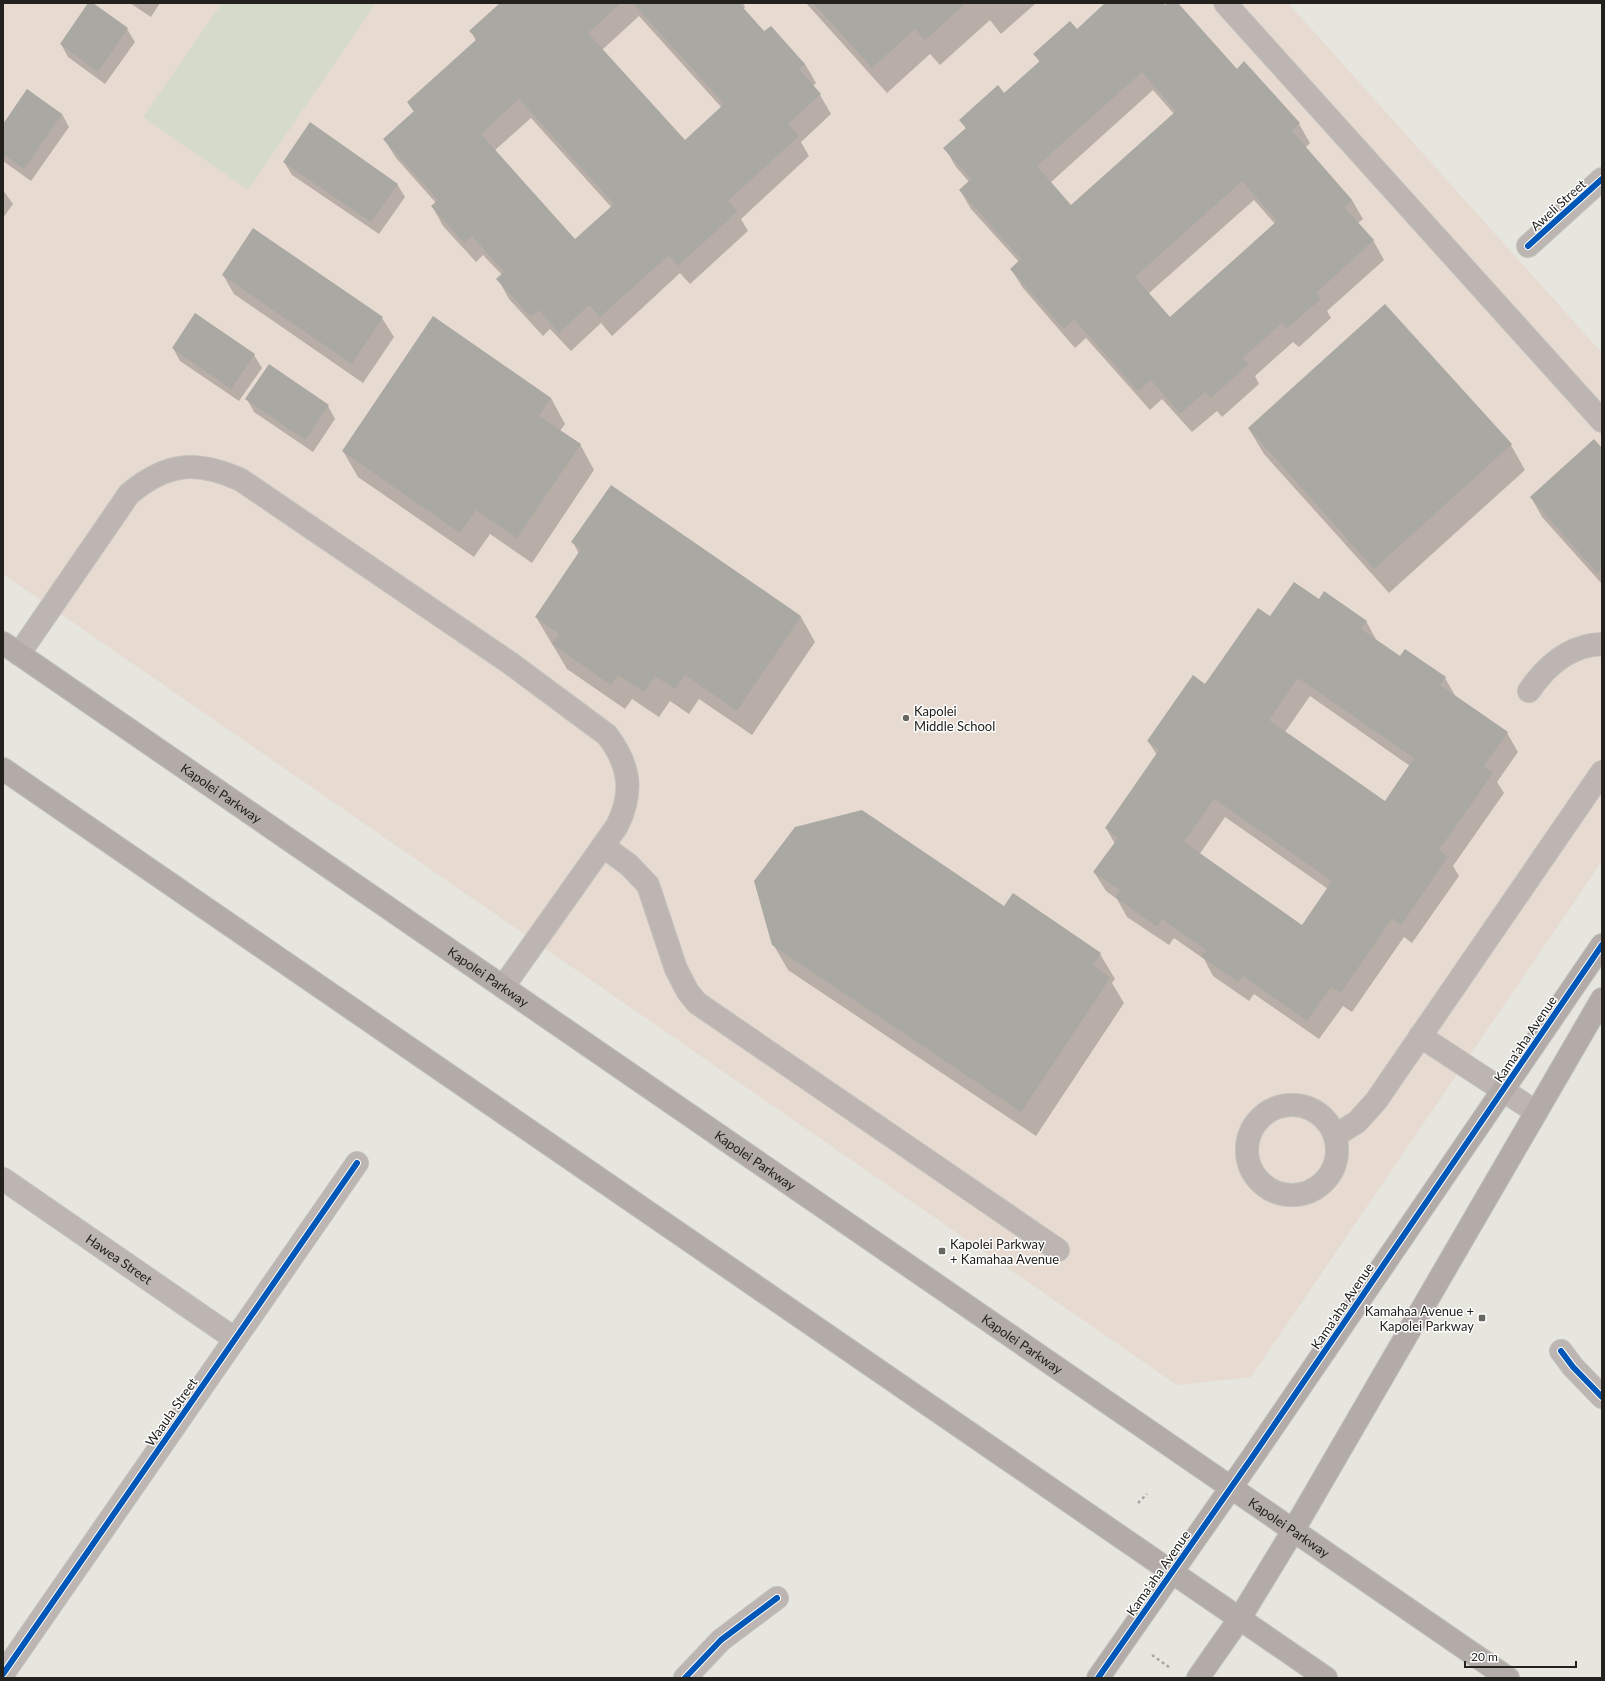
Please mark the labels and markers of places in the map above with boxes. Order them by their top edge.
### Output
place label: Kapolei Middle School [914,703,995,734]
marker: Kapolei Middle School [901,713,911,723]
place label: Kapolei Parkway + Kamahaa Avenue [950,1236,1059,1267]
marker: Kapolei Parkway + Kamahaa Avenue [937,1246,947,1256]
place label: Kamahaa Avenue + Kapolei Parkway [1365,1303,1474,1334]
marker: Kamahaa Avenue + Kapolei Parkway [1477,1313,1487,1323]

